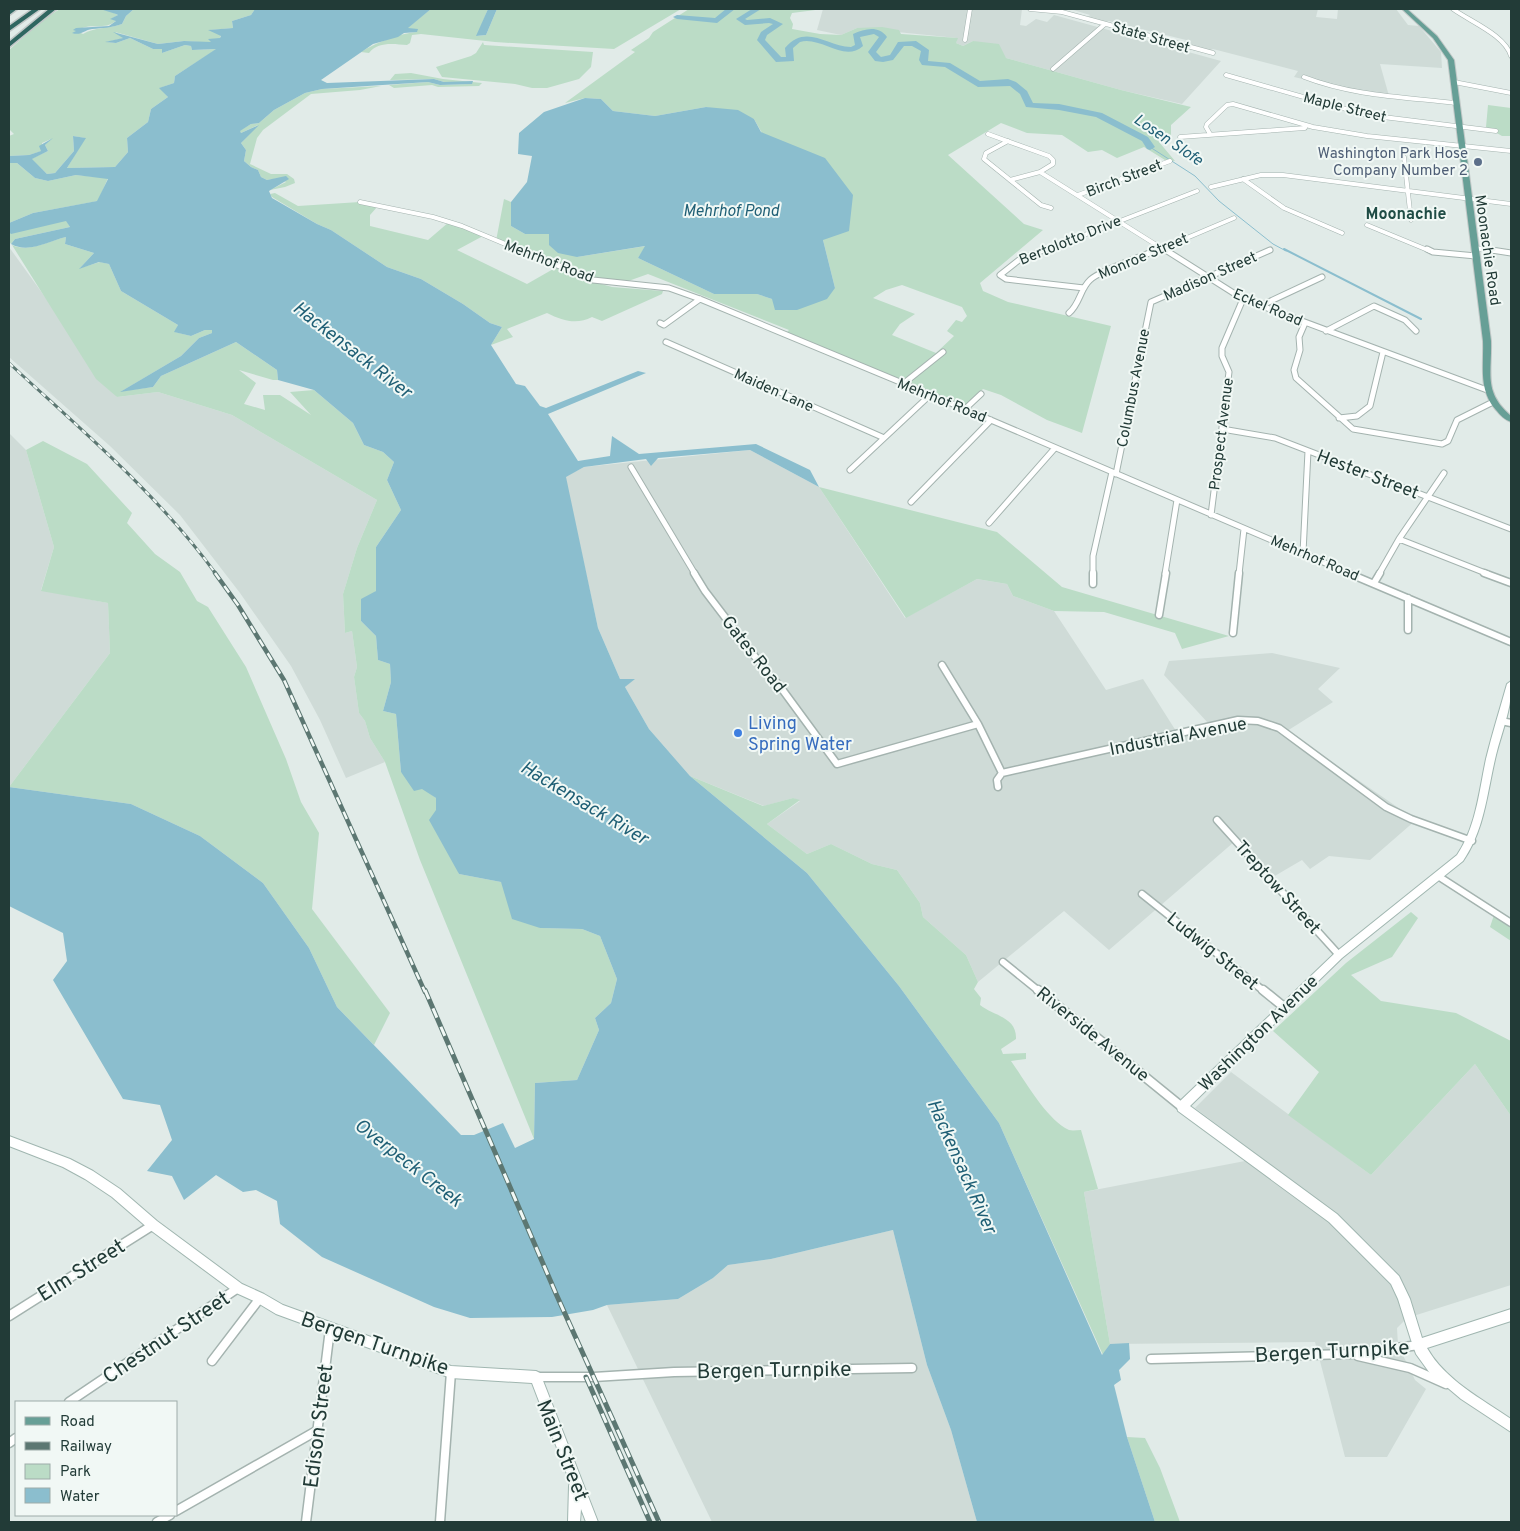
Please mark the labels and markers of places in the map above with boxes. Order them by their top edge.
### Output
place label: Washington Park Hose Company Number 2 [1318,145,1468,181]
marker: Washington Park Hose Company Number 2 [1472,156,1484,168]
place label: Living Spring Water [748,713,852,757]
marker: Living Spring Water [732,727,744,739]

